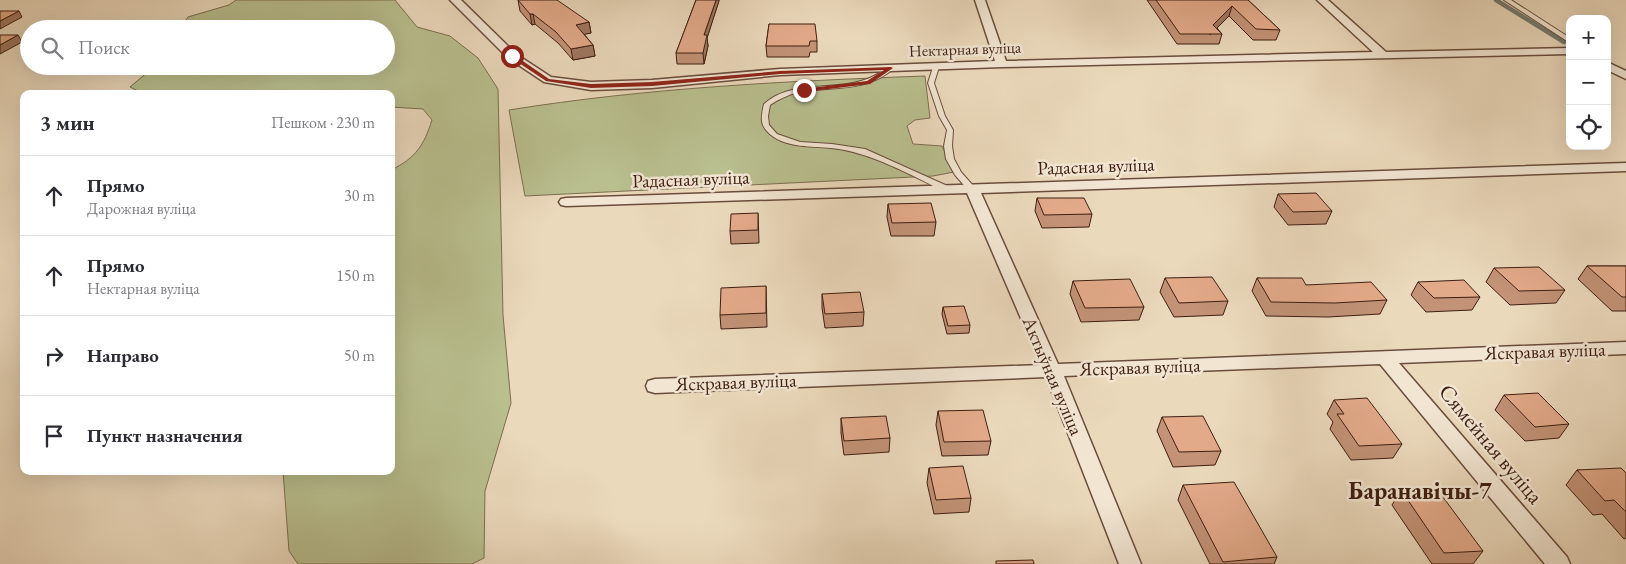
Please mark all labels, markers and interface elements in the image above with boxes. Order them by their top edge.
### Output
map controls [1566,15,1611,150]
button: + [1566,15,1611,60]
search box [20,20,395,75]
icon: search [38,34,66,62]
text: Поиск [78,35,130,60]
street label: Нектарная вуліца [908,37,1022,61]
route start [501,45,524,68]
button: − [1566,60,1611,105]
route end [793,79,816,102]
button: locate [1566,105,1611,150]
text: 3 мин [40,109,95,136]
text: Пешком · 230 m [271,112,375,133]
street label: Радасная вуліца [1037,151,1155,181]
street label: Радасная вуліца [632,164,750,194]
text: Прямо [87,173,145,198]
icon: ahead [40,182,68,210]
text: 30 m [344,185,375,206]
text: Дарожная вуліца [87,198,196,219]
text: Прямо [87,253,145,278]
icon: ahead [40,262,68,290]
text: 150 m [336,265,375,286]
text: Нектарная вуліца [87,278,200,299]
street label: Актыўная вуліца [1016,312,1089,439]
street label: Яскравая вуліца [1483,336,1606,366]
icon: right [40,342,68,370]
text: Направо [87,343,159,368]
text: 50 m [344,345,375,366]
street label: Яскравая вуліца [1078,352,1201,382]
street label: Яскравая вуліца [674,367,797,397]
street label: Сямейная вуліца [1432,378,1550,510]
icon: arrive [40,422,68,450]
text: Пункт назначения [87,423,243,448]
district label: Баранавічы-7 [1348,475,1492,506]

